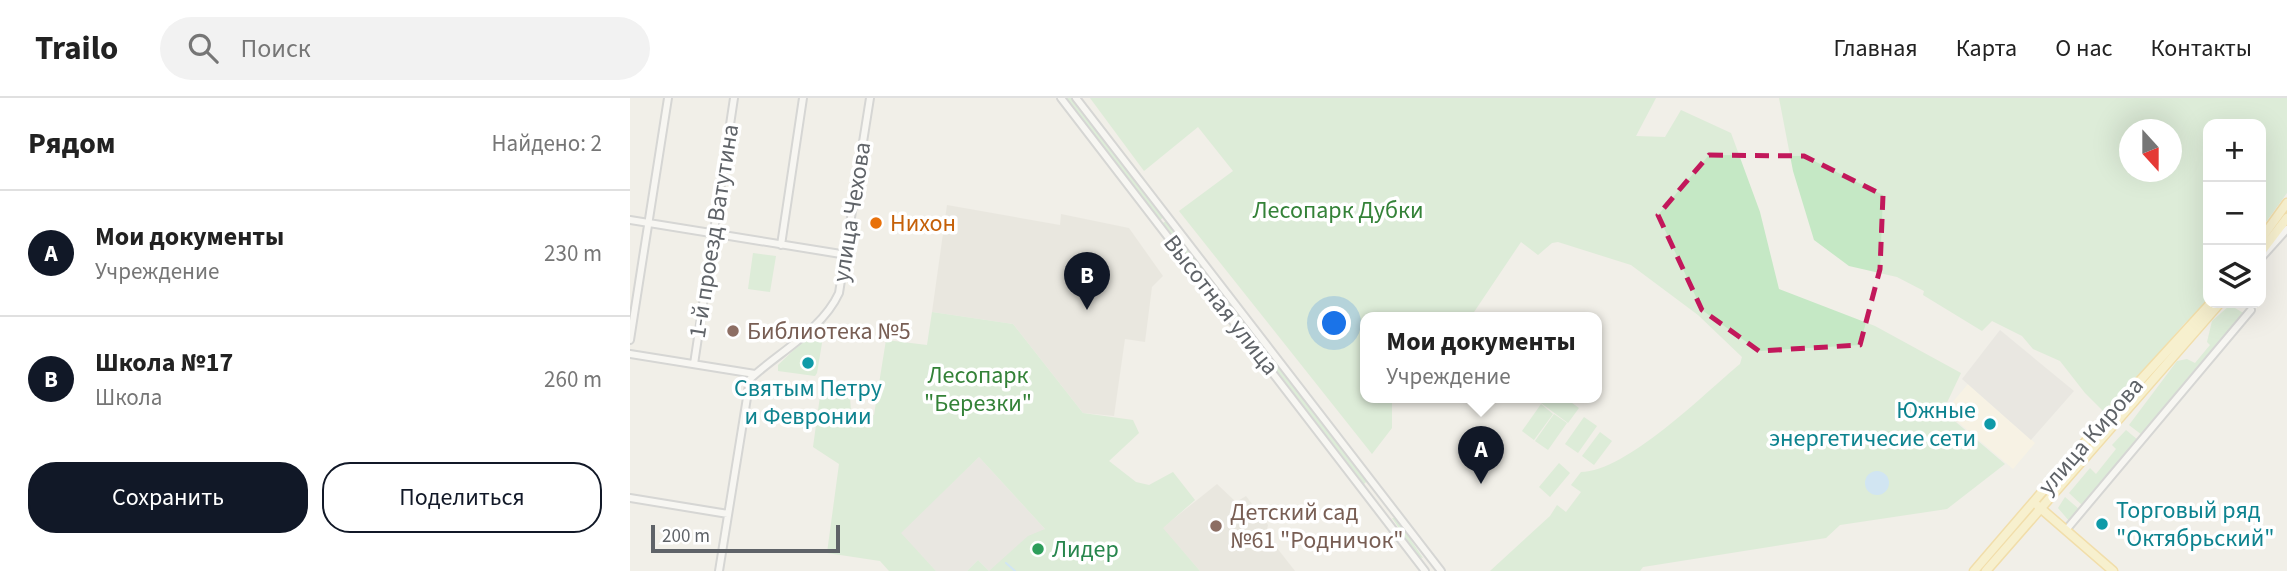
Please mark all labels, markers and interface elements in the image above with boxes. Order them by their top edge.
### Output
search box [160,17,650,80]
text: Trailo [35,25,118,72]
icon: search [184,29,222,67]
text: Поиск [240,30,311,67]
text: Главная [1833,31,1918,66]
text: Карта [1956,31,2017,66]
text: О нас [2055,31,2112,66]
text: Контакты [2150,31,2252,66]
north arrow [2119,119,2182,182]
map controls [2203,119,2266,308]
button: + [2203,119,2266,182]
text: Рядом [28,122,116,165]
street label: 1-й проезд Ватутина [680,122,748,340]
text: Найдено: 2 [492,127,602,160]
street label: улица Чехова [824,139,880,285]
button: − [2203,182,2266,245]
park label: Лесопарк Дубки [1252,193,1424,228]
place label: Нихон [890,206,956,241]
marker: Нихон [868,215,884,231]
text: Мои документы [95,218,284,255]
street label: Высотная улица [1155,227,1287,383]
text: A [44,237,58,270]
text: 230 m [544,237,602,270]
button: layers [2203,245,2266,308]
pin: B [1064,252,1110,310]
text: Учреждение [95,255,219,288]
your location [1317,306,1351,340]
popup [1360,312,1602,403]
place label: Библиотека №5 [747,314,911,349]
marker: Библиотека №5 [725,323,741,339]
text: Мои документы [1386,323,1576,360]
text: Школа №17 [95,344,233,381]
marker: Святым Петру и Февронии [800,355,816,371]
park label: Лесопарк "Березки" [924,358,1032,421]
text: Учреждение [1386,360,1511,393]
text: B [44,363,58,396]
text: 260 m [544,363,602,396]
street label: улица Кирова [2030,370,2152,502]
place label: Святым Петру и Февронии [734,371,882,434]
text: Школа [95,381,162,414]
place label: Южные энергетичесие сети [1769,393,1976,456]
marker: Южные энергетичесие сети [1982,416,1998,432]
pin: A [1458,426,1504,484]
button: Сохранить [28,462,308,533]
button: Поделиться [322,462,602,533]
place label: Торговый ряд "Октябрьский" [2116,493,2274,556]
place label: Детский сад №61 "Родничок" [1230,495,1404,558]
marker: Торговый ряд "Октябрьский" [2094,516,2110,532]
marker: Детский сад №61 "Родничок" [1208,518,1224,534]
scale bar [651,522,840,554]
text: 200 m [662,523,710,550]
place label: Лидер [1052,532,1119,567]
marker: Лидер [1030,541,1046,557]

